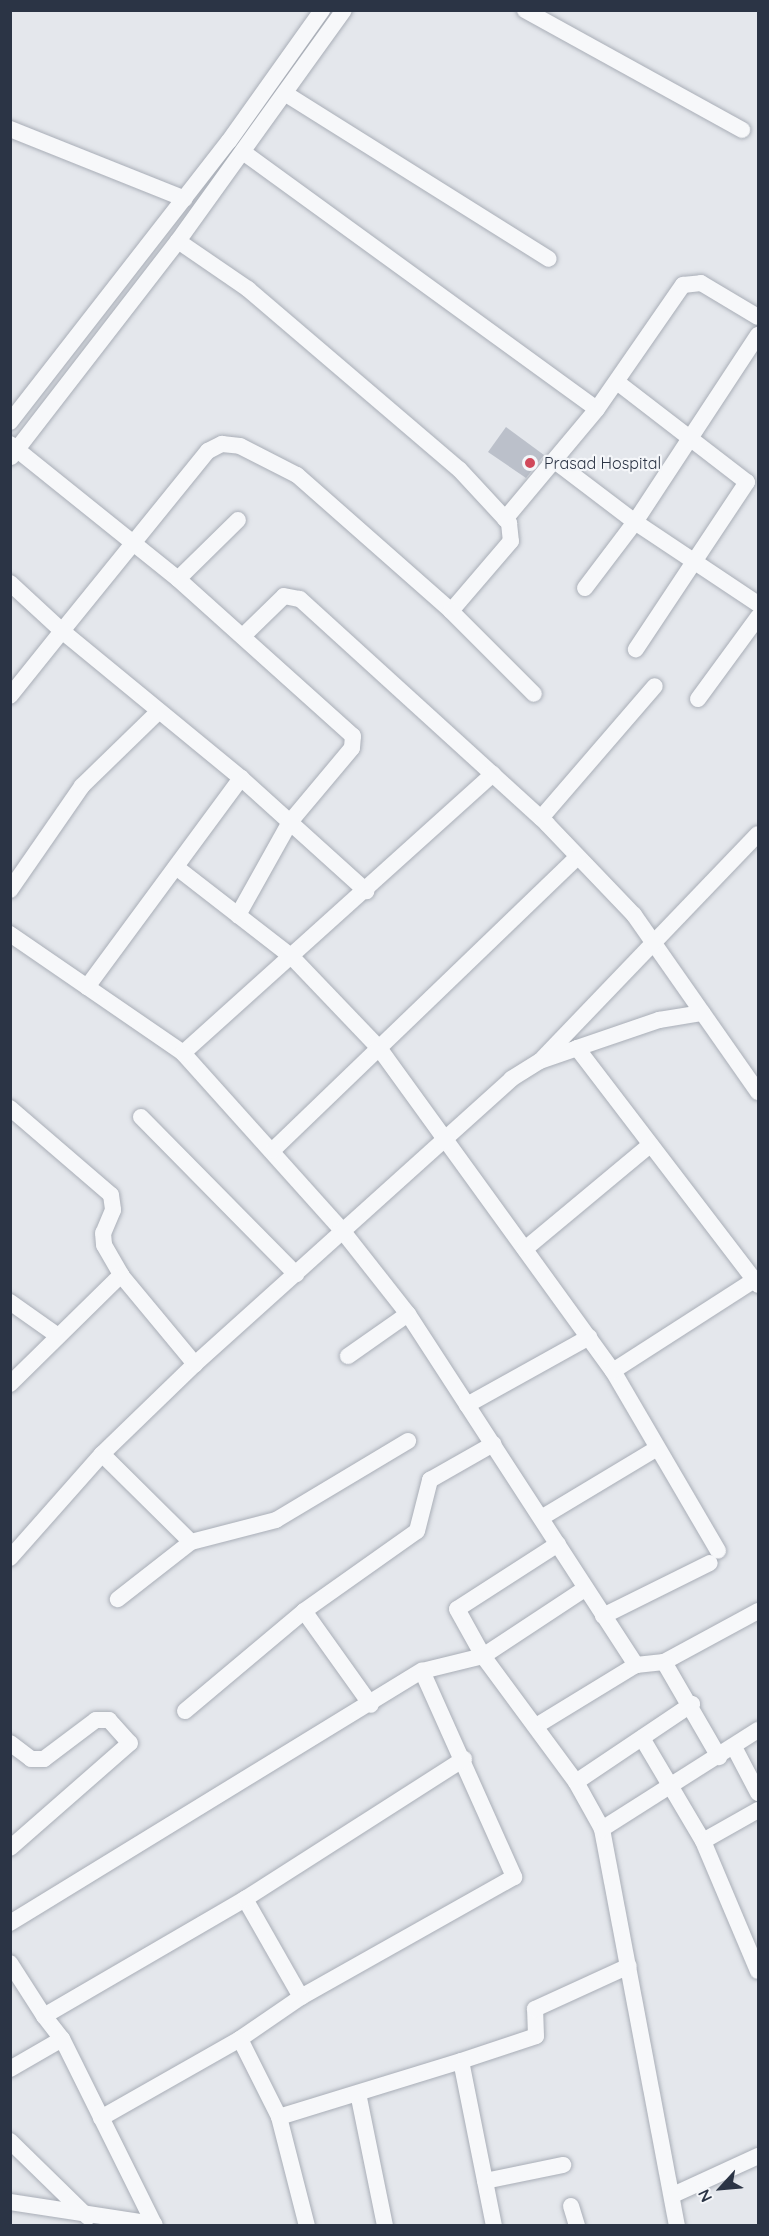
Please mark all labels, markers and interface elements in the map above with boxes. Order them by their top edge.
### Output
place label: Prasad Hospital [544,453,661,473]
marker: Prasad Hospital [521,454,539,472]
north arrow [691,2158,751,2218]
text: N [693,2186,716,2206]

